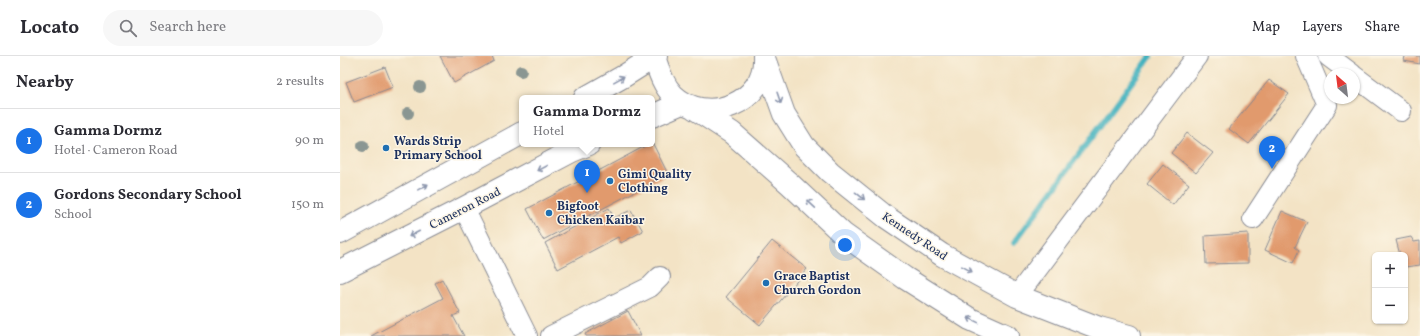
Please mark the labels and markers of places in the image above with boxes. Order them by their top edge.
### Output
place label: Wards Strip Primary School [394,134,482,164]
pin: 2 [1259,136,1285,169]
marker: Wards Strip Primary School [381,143,391,153]
pin: 1 [574,160,600,193]
place label: Gimi Quality Clothing [618,167,692,197]
marker: Gimi Quality Clothing [605,176,615,186]
place label: Bigfoot Chicken Kaibar [557,199,645,229]
marker: Bigfoot Chicken Kaibar [544,208,554,218]
place label: Grace Baptist Church Gordon [774,269,861,299]
marker: Grace Baptist Church Gordon [761,278,771,288]

